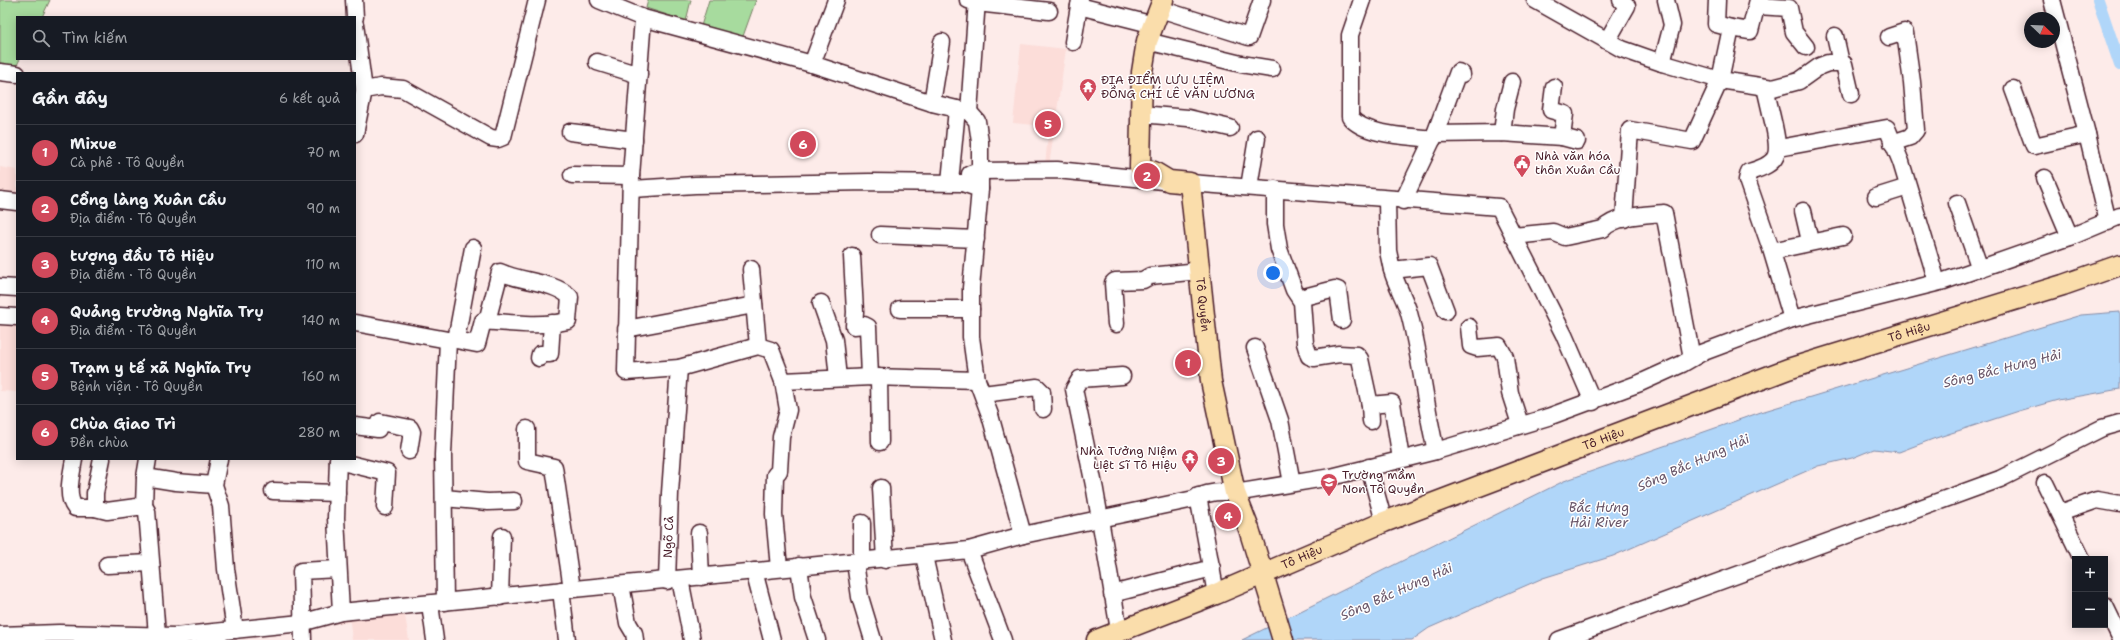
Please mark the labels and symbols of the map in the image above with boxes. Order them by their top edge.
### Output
north arrow [2024,12,2060,48]
place label: ĐỊA ĐIỂM LƯU LIỆM ĐỒNG CHÍ LÊ VĂN LƯƠNG [1101,71,1255,102]
temple icon: ĐỊA ĐIỂM LƯU LIỆM ĐỒNG CHÍ LÊ VĂN LƯƠNG [1078,77,1098,102]
pin: 5 [1035,109,1061,139]
pin: 6 [790,129,816,159]
place label: Nhà văn hóa thôn Xuân Cầu [1535,148,1621,178]
public building icon: Nhà văn hóa thôn Xuân Cầu [1512,153,1532,178]
pin: 2 [1134,161,1160,191]
your location [1263,263,1283,283]
street label: Tô Quyền [1192,276,1214,332]
street label: Tô Hiệu [1886,318,1932,346]
water label: Sông Bắc Hưng Hải [1941,345,2063,391]
pin: 1 [1175,348,1201,378]
street label: Tô Hiệu [1580,424,1627,454]
water label: Sông Bắc Hưng Hải [1634,430,1752,495]
place label: Nhà Tưởng Niệm Liệt Sĩ Tô Hiệu [1080,443,1177,473]
pin: 3 [1208,446,1234,476]
temple icon: Nhà Tưởng Niệm Liệt Sĩ Tô Hiệu [1180,448,1200,473]
place label: Trường mầm Non Tô Quyền [1342,467,1424,497]
school or university icon: Trường mầm Non Tô Quyền [1319,472,1339,497]
water label: Bắc Hưng Hải River [1569,499,1629,531]
pin: 4 [1215,501,1241,531]
street label: Ngõ Cả [660,515,677,558]
street label: Tô Hiệu [1279,541,1325,573]
water label: Sông Bắc Hưng Hải [1337,559,1455,624]

